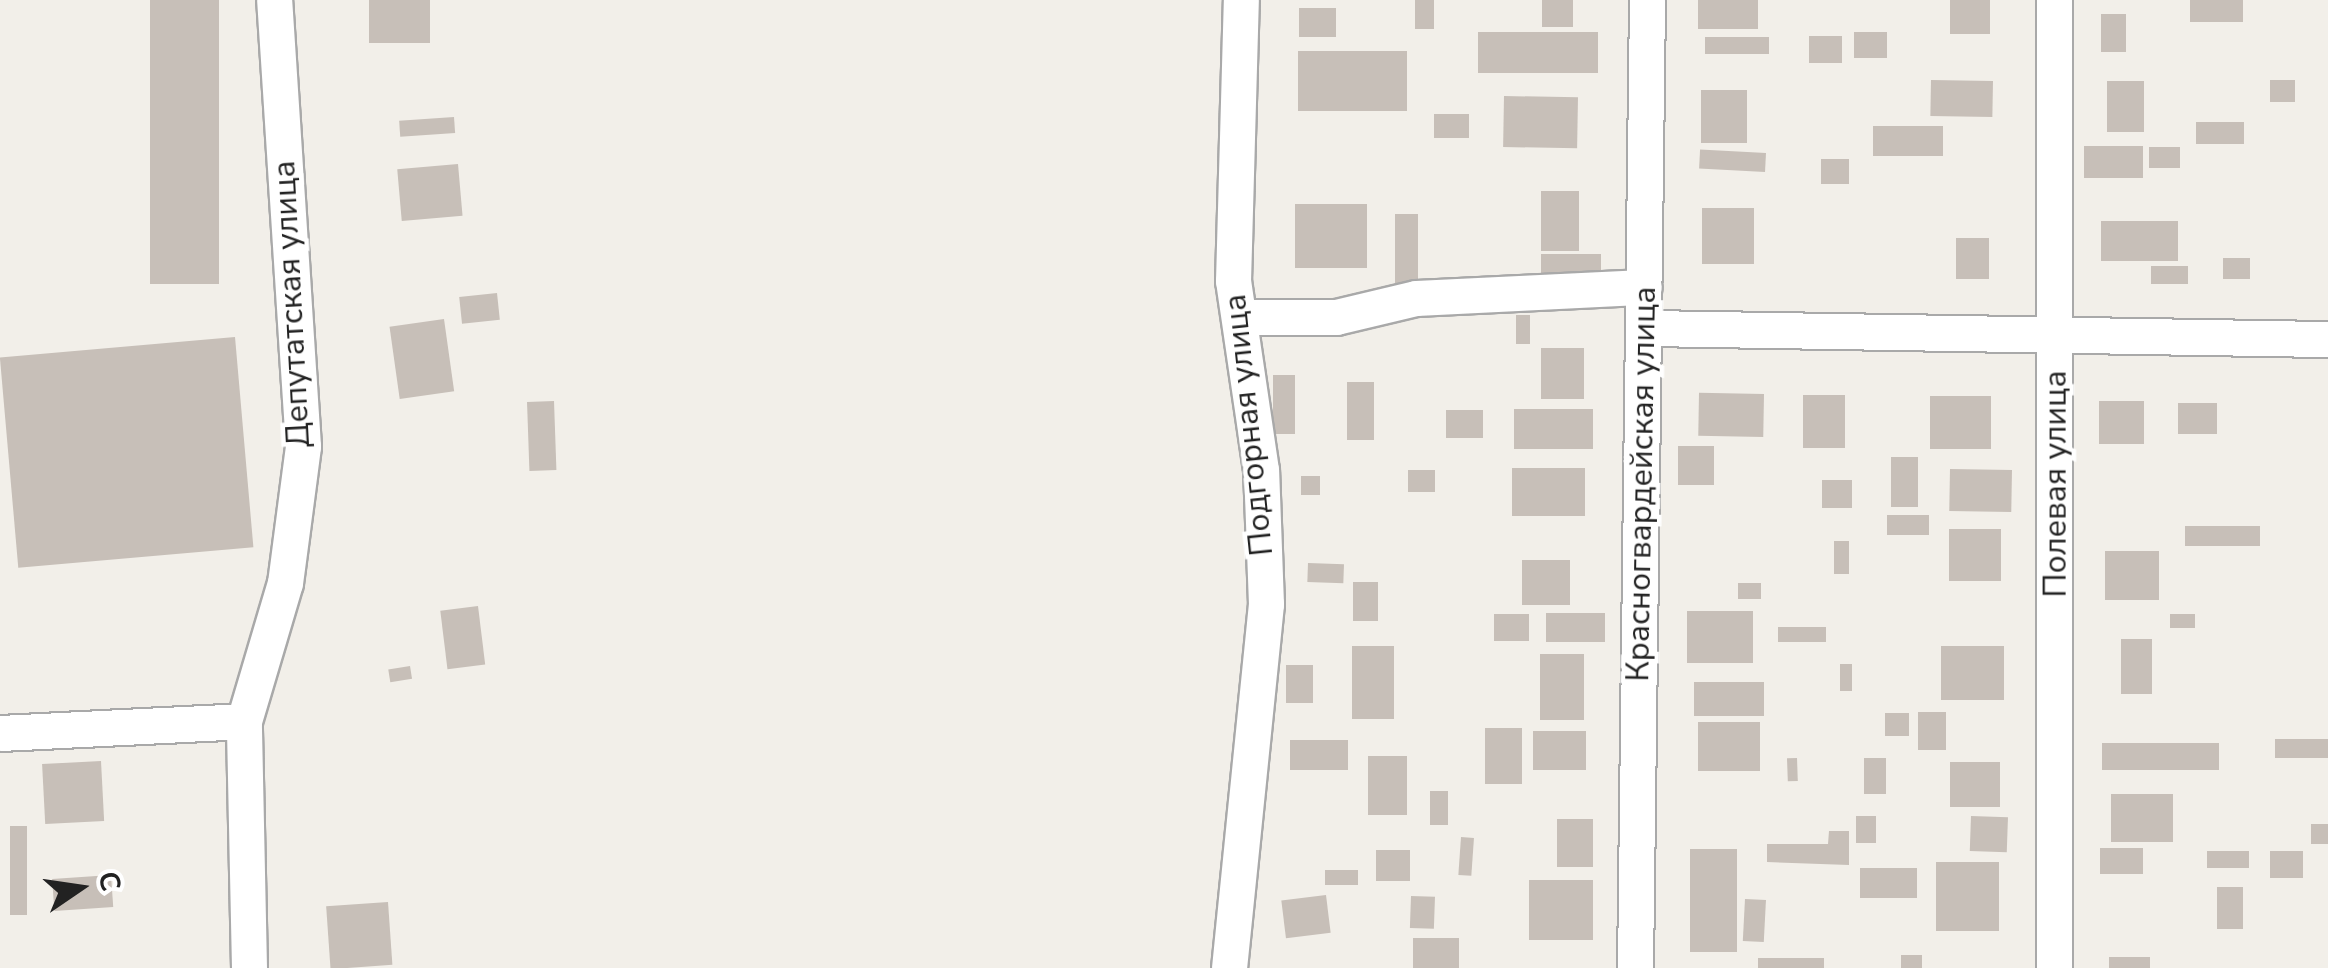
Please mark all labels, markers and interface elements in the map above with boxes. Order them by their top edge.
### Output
street label: Депутатская улица [265,160,319,448]
street label: Красногвардейская улица [1619,286,1665,682]
street label: Подгорная улица [1216,292,1282,558]
street label: Полевая улица [2037,370,2075,598]
north arrow [30,838,130,938]
text: С [89,868,130,895]

